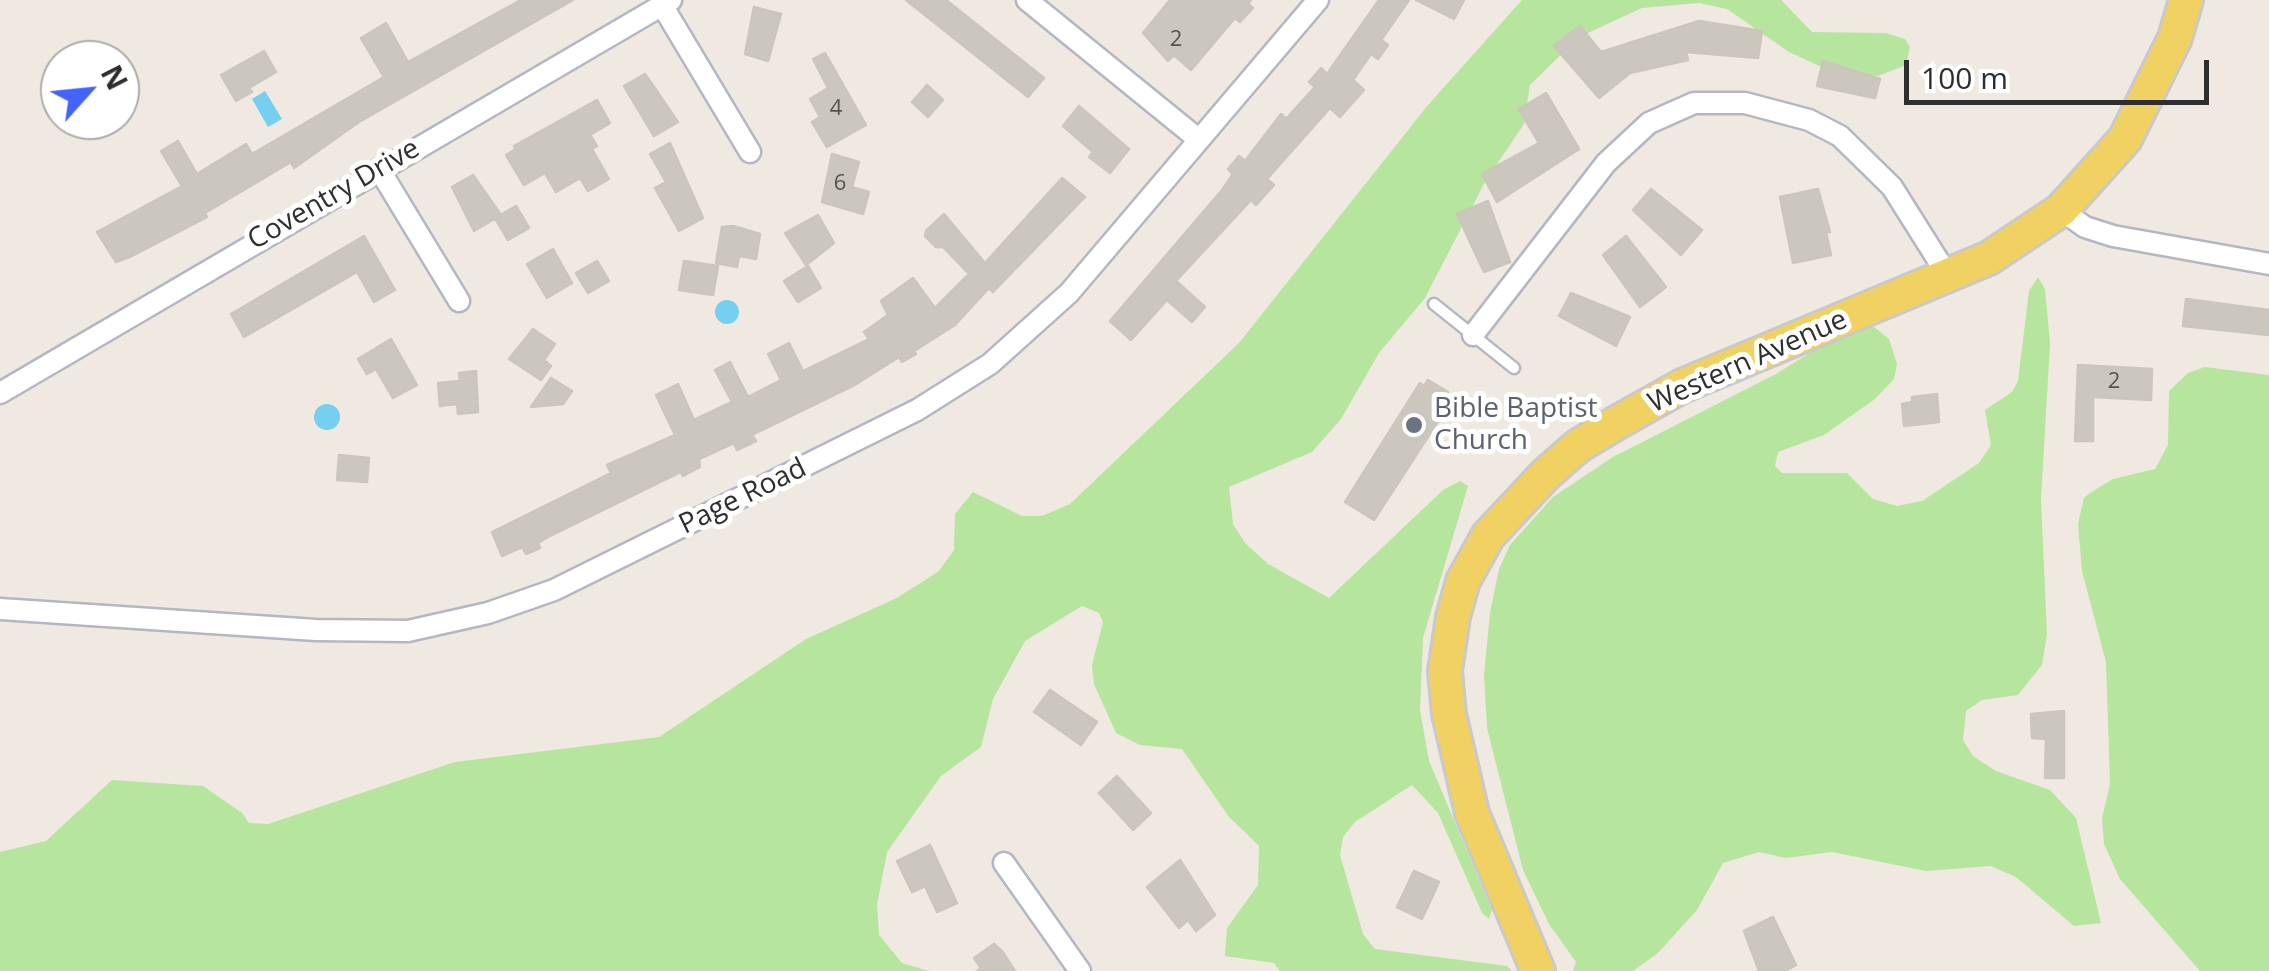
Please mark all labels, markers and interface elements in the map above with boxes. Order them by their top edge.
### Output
house number: 2 [1170,27,1182,53]
north arrow [40,40,140,140]
scale bar [1909,40,2214,102]
text: 100 m [1921,57,2008,98]
text: N [93,59,137,96]
house number: 4 [830,96,842,122]
street label: Coventry Drive [242,132,426,258]
house number: 6 [834,171,846,197]
street label: Western Avenue [1643,303,1853,421]
house number: 2 [2108,369,2120,395]
place label: Bible Baptist Church [1434,392,1598,458]
marker: Bible Baptist Church [1403,414,1425,436]
street label: Page Road [674,452,812,542]

